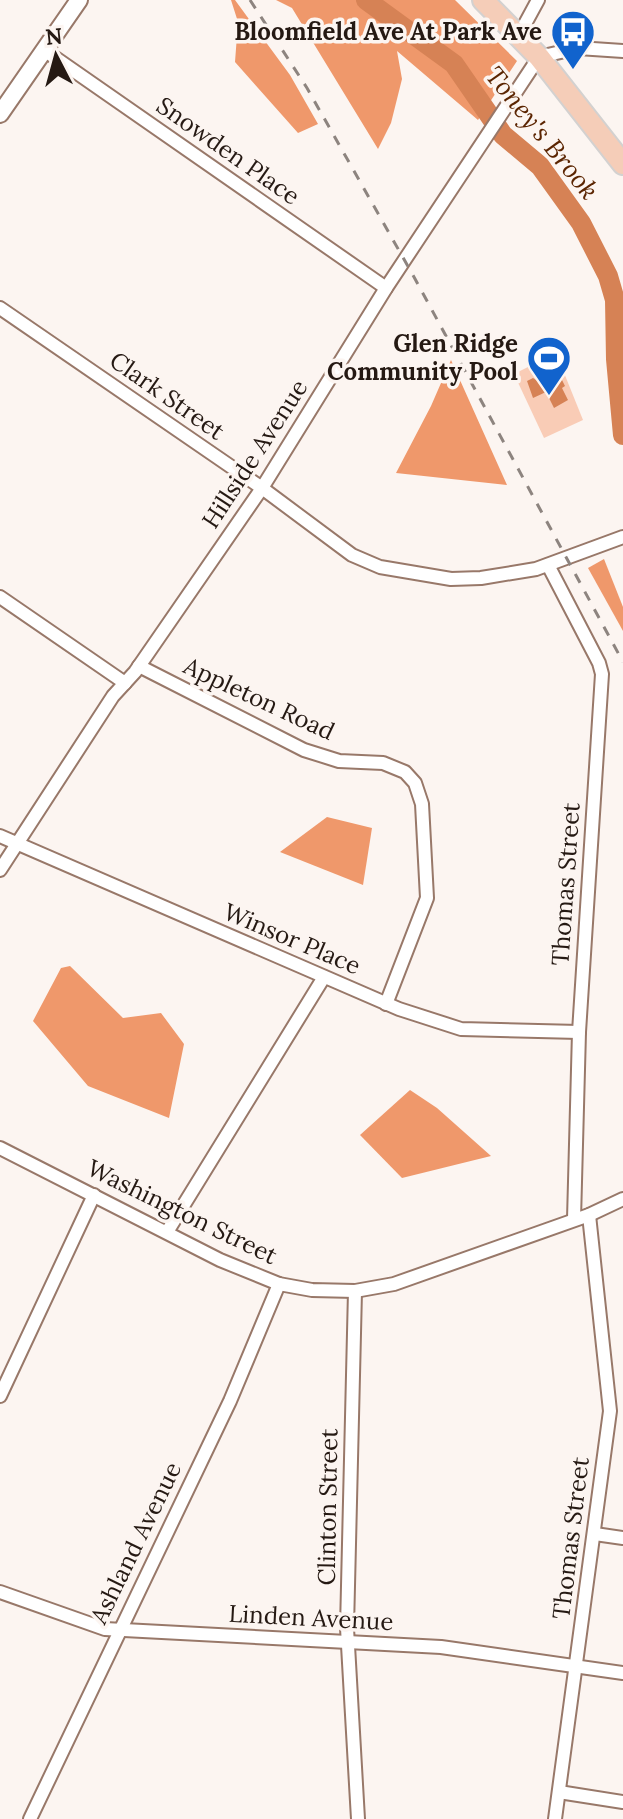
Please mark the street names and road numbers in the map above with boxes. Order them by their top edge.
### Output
street label: Snowden Place [151,90,306,211]
street label: Clark Street [104,345,231,447]
street label: Hillside Avenue [195,373,314,534]
street label: Appleton Road [178,650,340,747]
street label: Thomas Street [544,801,587,966]
street label: Winsor Place [219,896,365,981]
street label: Washington Street [82,1152,283,1271]
street label: Clinton Street [311,1428,344,1586]
street label: Thomas Street [545,1454,596,1621]
street label: Ashland Avenue [83,1457,188,1630]
street label: Linden Avenue [228,1598,394,1637]

